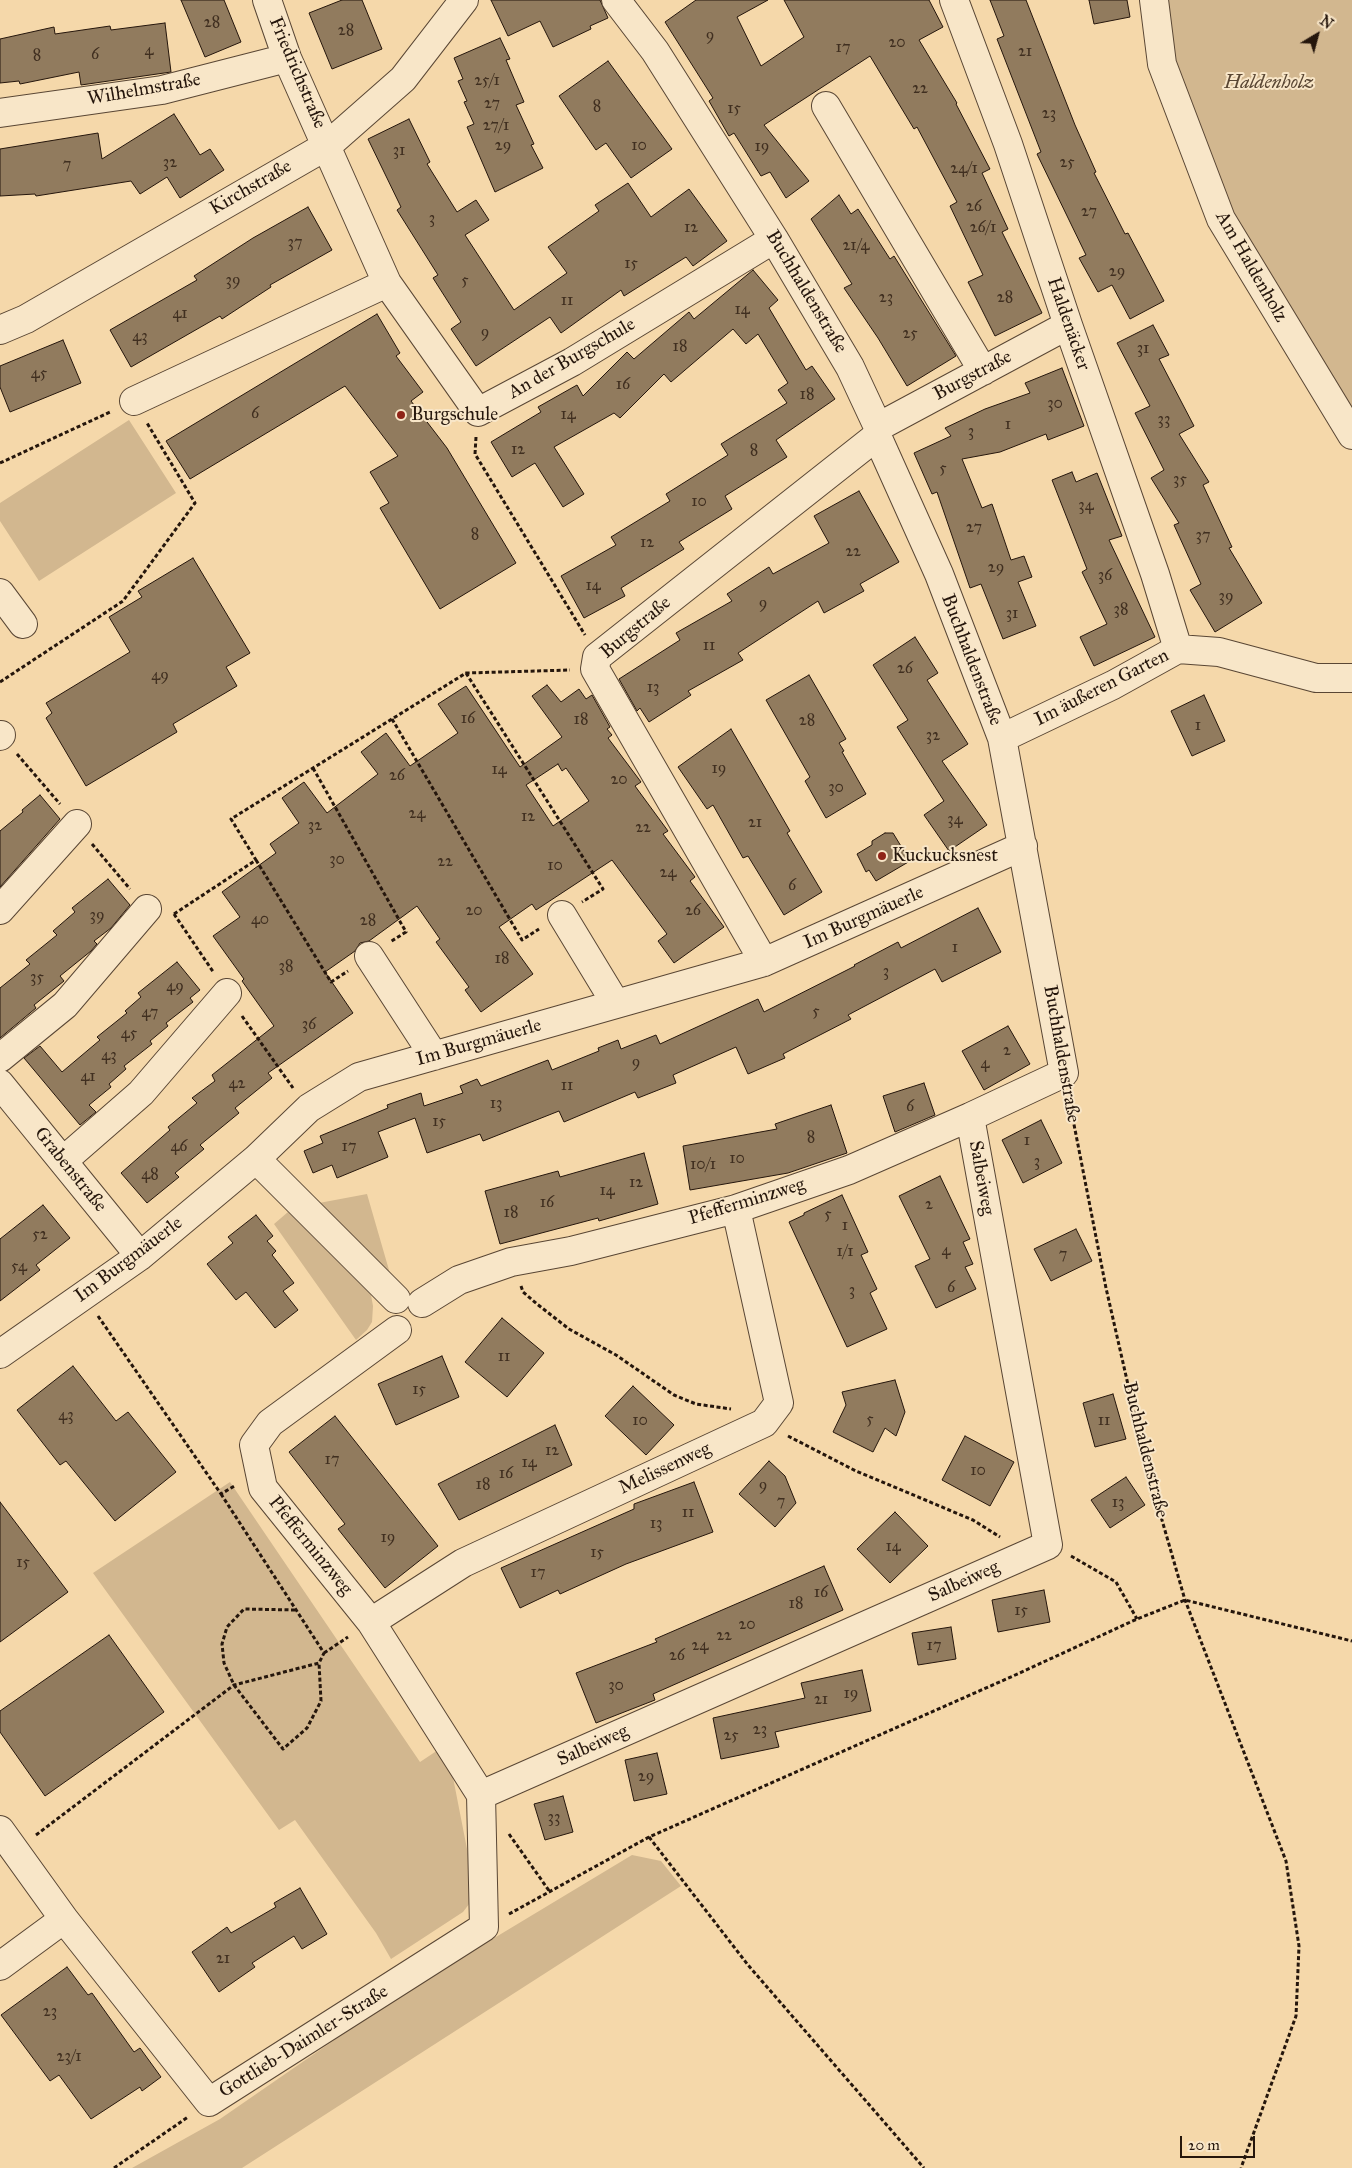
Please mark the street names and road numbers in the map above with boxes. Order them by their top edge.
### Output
street label: Friedrichstraße [263,14,331,132]
street label: Wilhelmstraße [86,69,202,111]
street label: Kirchstraße [206,155,296,221]
street label: Am Haldenholz [1210,208,1292,326]
street label: Buchhaldenstraße [760,226,852,358]
street label: Haldenäcker [1041,274,1095,374]
street label: An der Burgschule [504,313,640,405]
street label: Burgstraße [930,346,1016,406]
street label: Buchhaldenstraße [935,591,1007,729]
street label: Burgstraße [596,592,676,664]
street label: Im äußeren Garten [1031,644,1173,732]
street label: Im Burgmäuerle [800,881,928,955]
street label: Buchhaldenstraße [1038,983,1084,1125]
street label: Im Burgmäuerle [414,1014,544,1072]
street label: Grabenstraße [29,1123,111,1217]
street label: Salbeiweg [963,1139,999,1217]
street label: Pfefferminzweg [686,1173,808,1231]
street label: Im Burgmäuerle [71,1212,187,1308]
street label: Buchhaldenstraße [1117,1380,1173,1520]
street label: Melissenweg [616,1438,714,1500]
street label: Pfefferminzweg [263,1492,357,1600]
street label: Salbeiweg [925,1556,1003,1608]
street label: Salbeiweg [554,1720,632,1772]
street label: Gottlieb-Daimler-Straße [215,1981,393,2103]

